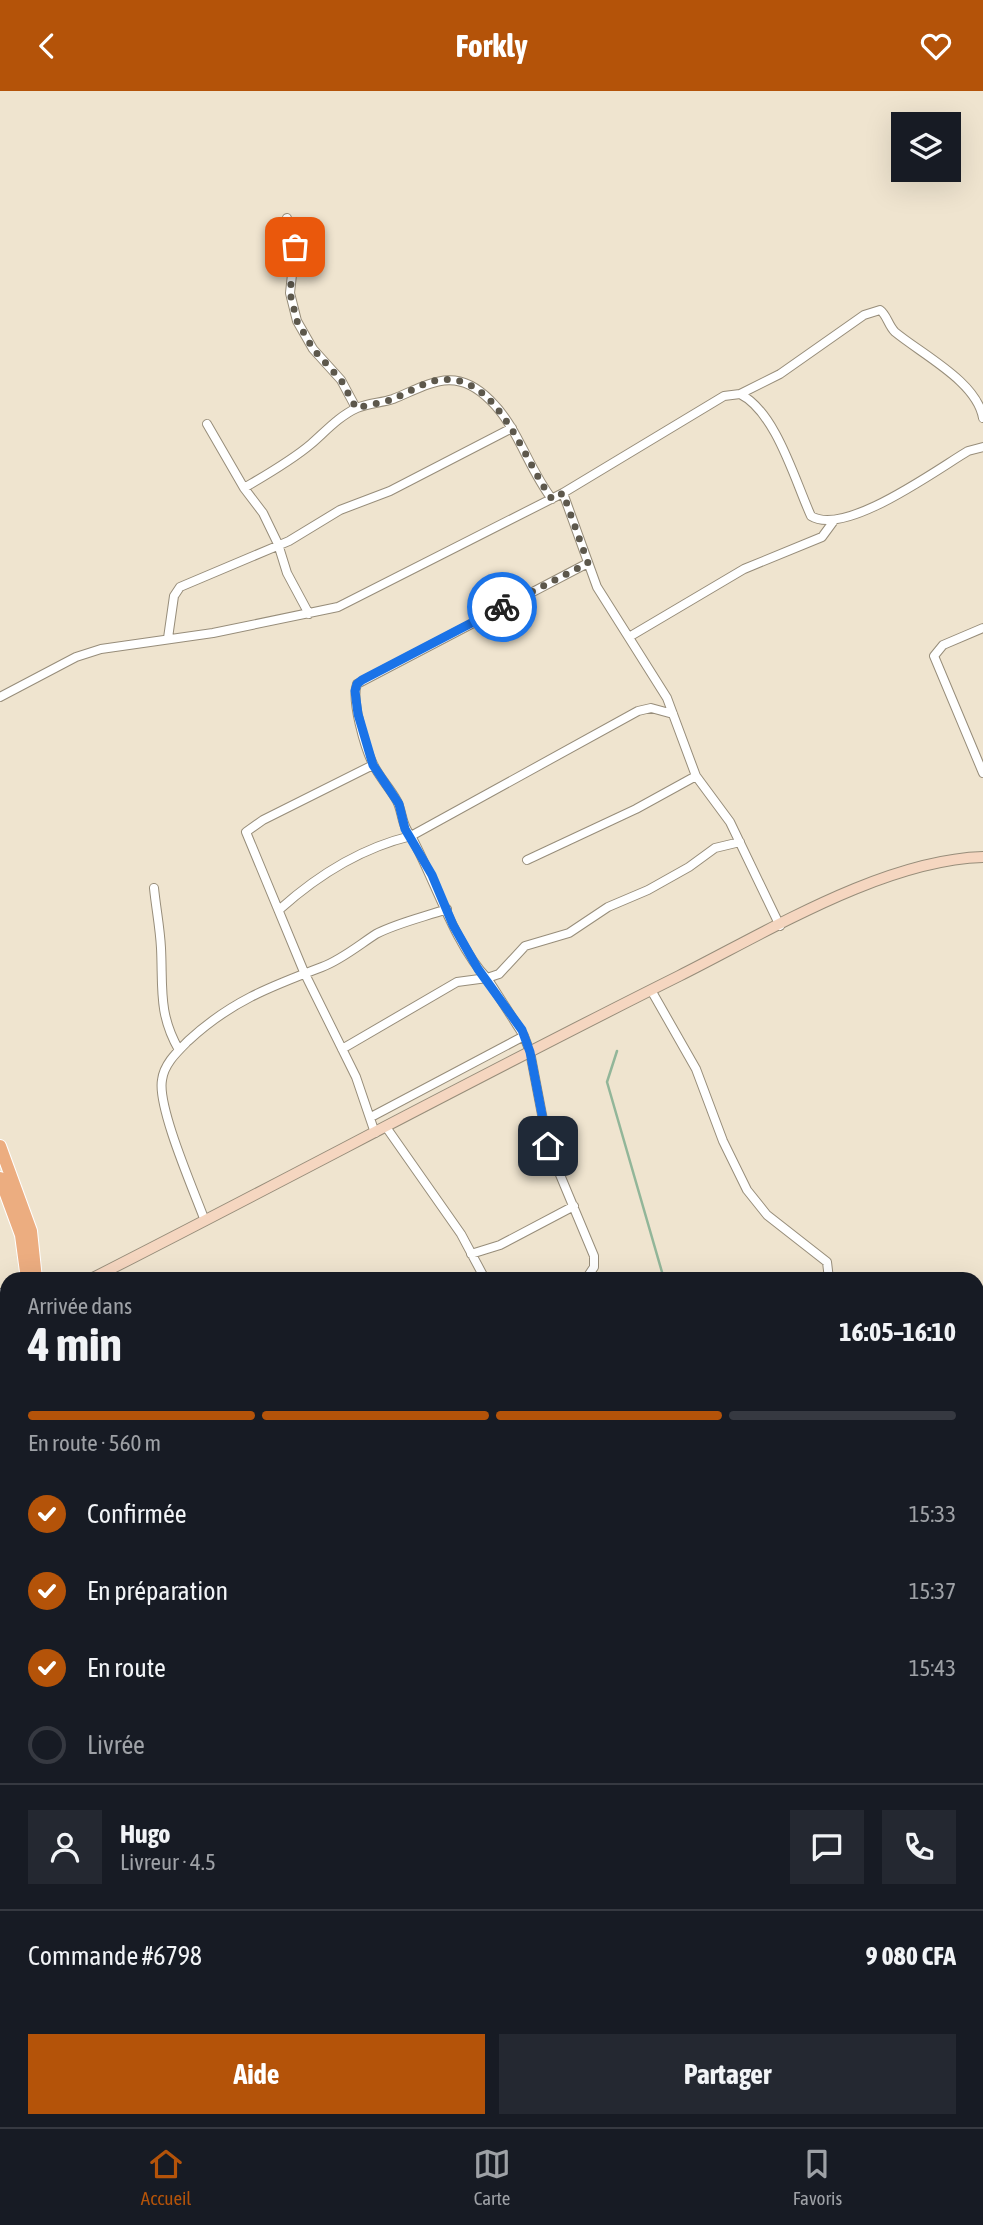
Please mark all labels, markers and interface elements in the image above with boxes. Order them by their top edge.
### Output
icon: back [28,27,66,65]
text: Forkly [455,27,528,64]
icon: heart [917,27,955,65]
map controls [891,112,961,182]
button: layers [891,112,961,182]
pin [265,217,325,277]
icon: bag [276,228,314,266]
courier [467,572,537,642]
icon: bike [483,588,521,626]
pin [518,1116,578,1176]
icon: home [529,1127,567,1165]
text: Arrivée dans [28,1293,132,1319]
text: 16:05–16:10 [839,1317,956,1347]
text: 4 min [28,1318,122,1371]
text: En route · 560 m [28,1430,161,1456]
icon: check [28,1495,66,1533]
text: Confirmée [87,1499,187,1529]
text: 15:33 [909,1501,956,1527]
icon: check [28,1572,66,1610]
text: En préparation [87,1576,228,1606]
text: 15:37 [909,1578,956,1604]
icon: check [28,1649,66,1687]
text: En route [87,1653,166,1683]
text: 15:43 [909,1655,956,1681]
text: Livrée [87,1730,145,1760]
button: person [28,1810,102,1884]
button: chat [790,1810,864,1884]
button: phone [882,1810,956,1884]
text: Hugo [120,1819,171,1849]
text: Livreur · 4.5 [120,1849,216,1875]
text: Commande #6798 [28,1941,202,1971]
text: 9 080 CFA [866,1941,956,1971]
button: Aide [28,2034,485,2114]
button: Partager [499,2034,956,2114]
tab: Accueil [141,2145,191,2209]
tab: Carte [473,2145,511,2209]
tab: Favoris [793,2145,842,2209]

